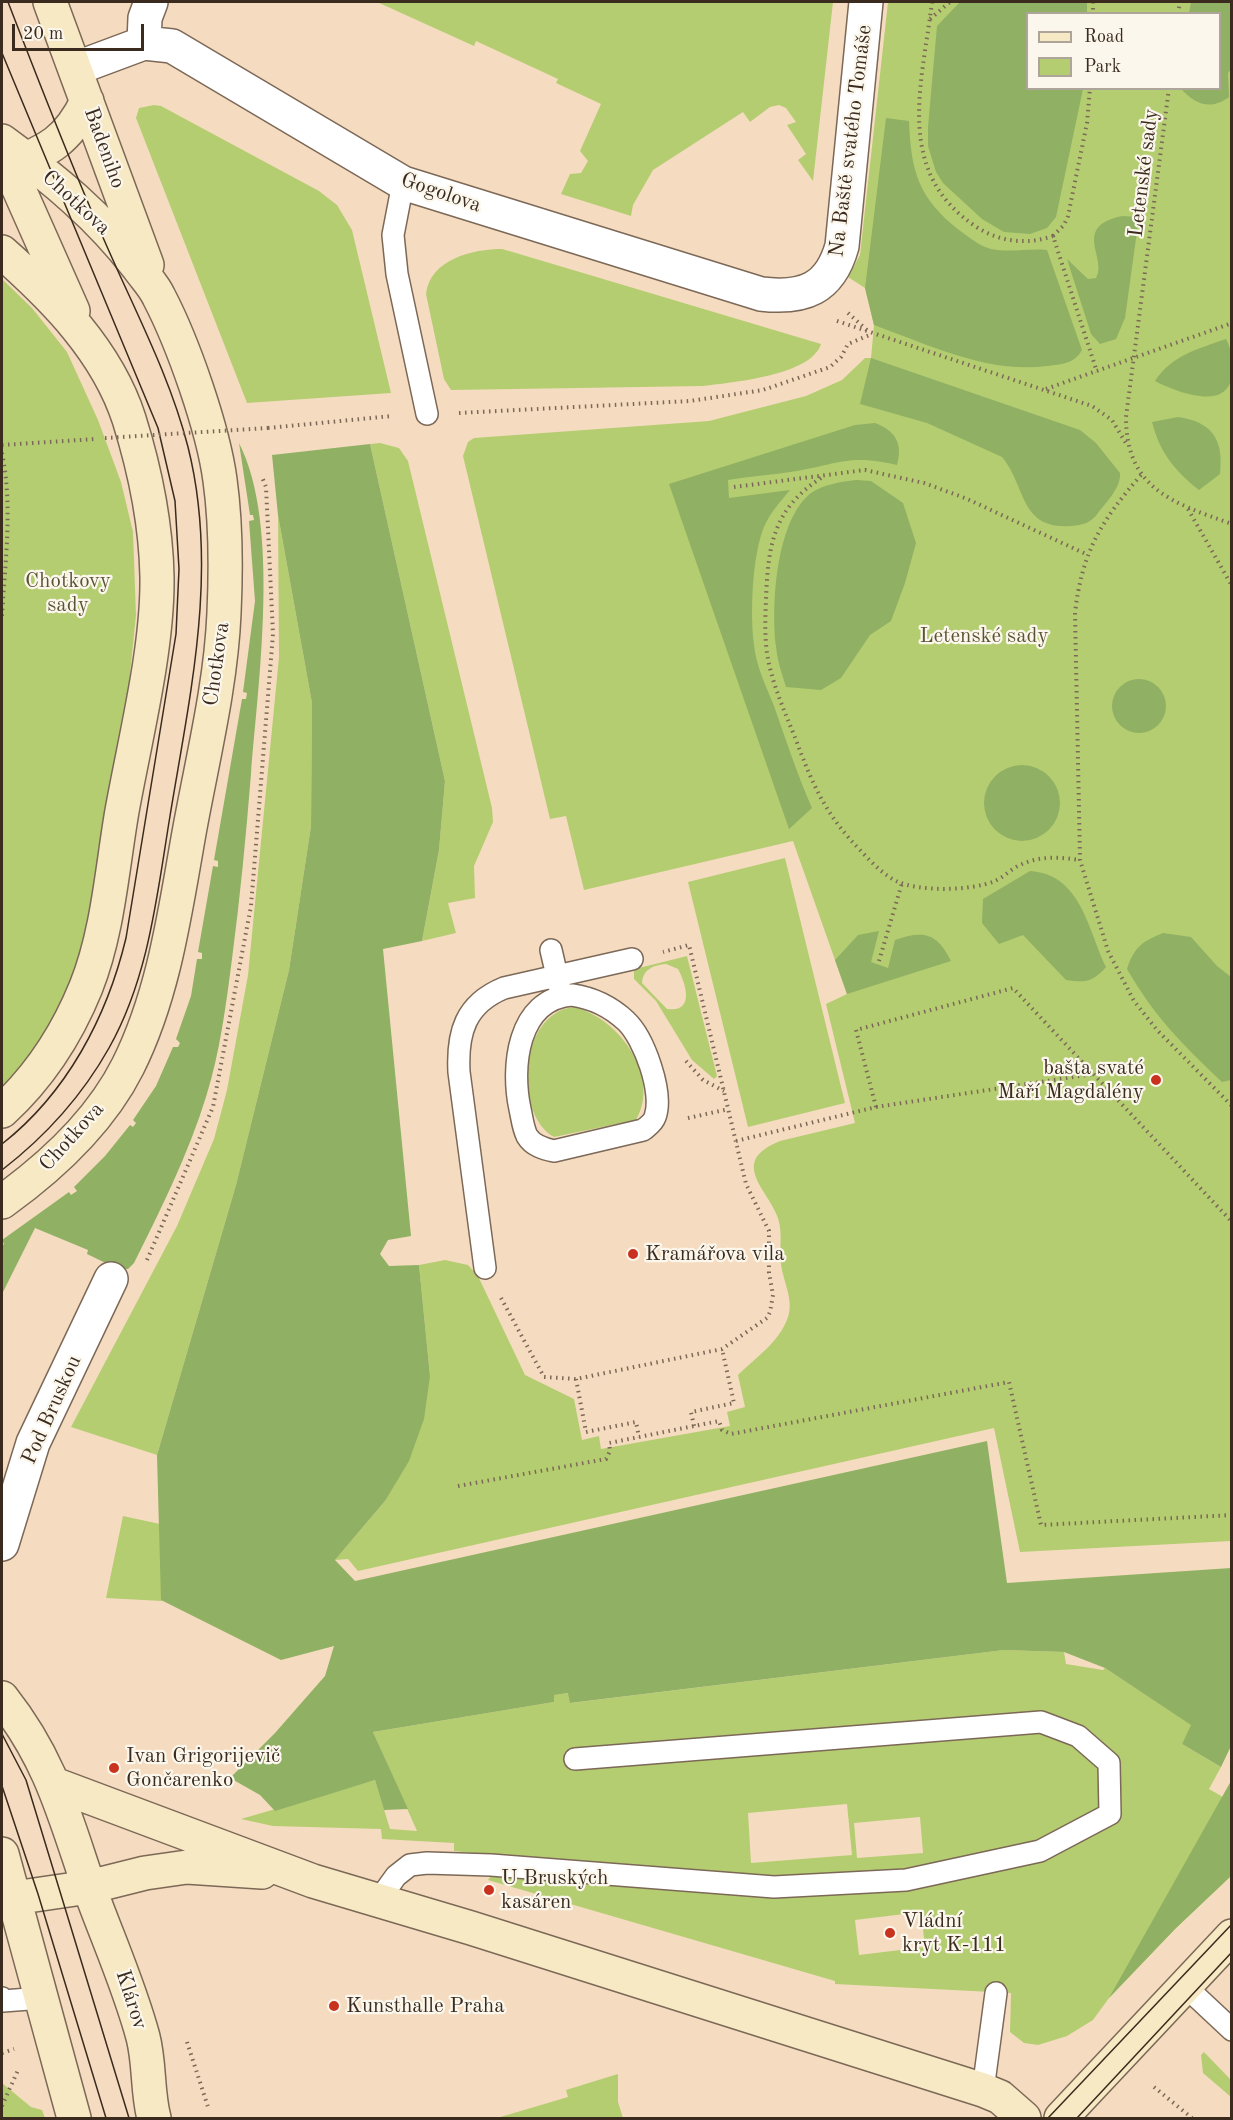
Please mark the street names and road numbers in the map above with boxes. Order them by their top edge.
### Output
street label: Na Baště svatého Tomáše [824,23,878,259]
street label: Badeniho [78,104,130,192]
street label: Letenské sady [1124,107,1164,239]
street label: Chotkova [36,165,116,241]
street label: Gogolova [398,168,484,218]
street label: Chotkova [199,620,235,708]
street label: Chotkova [34,1097,110,1177]
street label: Pod Bruskou [17,1352,87,1468]
street label: Klárov [110,1967,152,2033]

